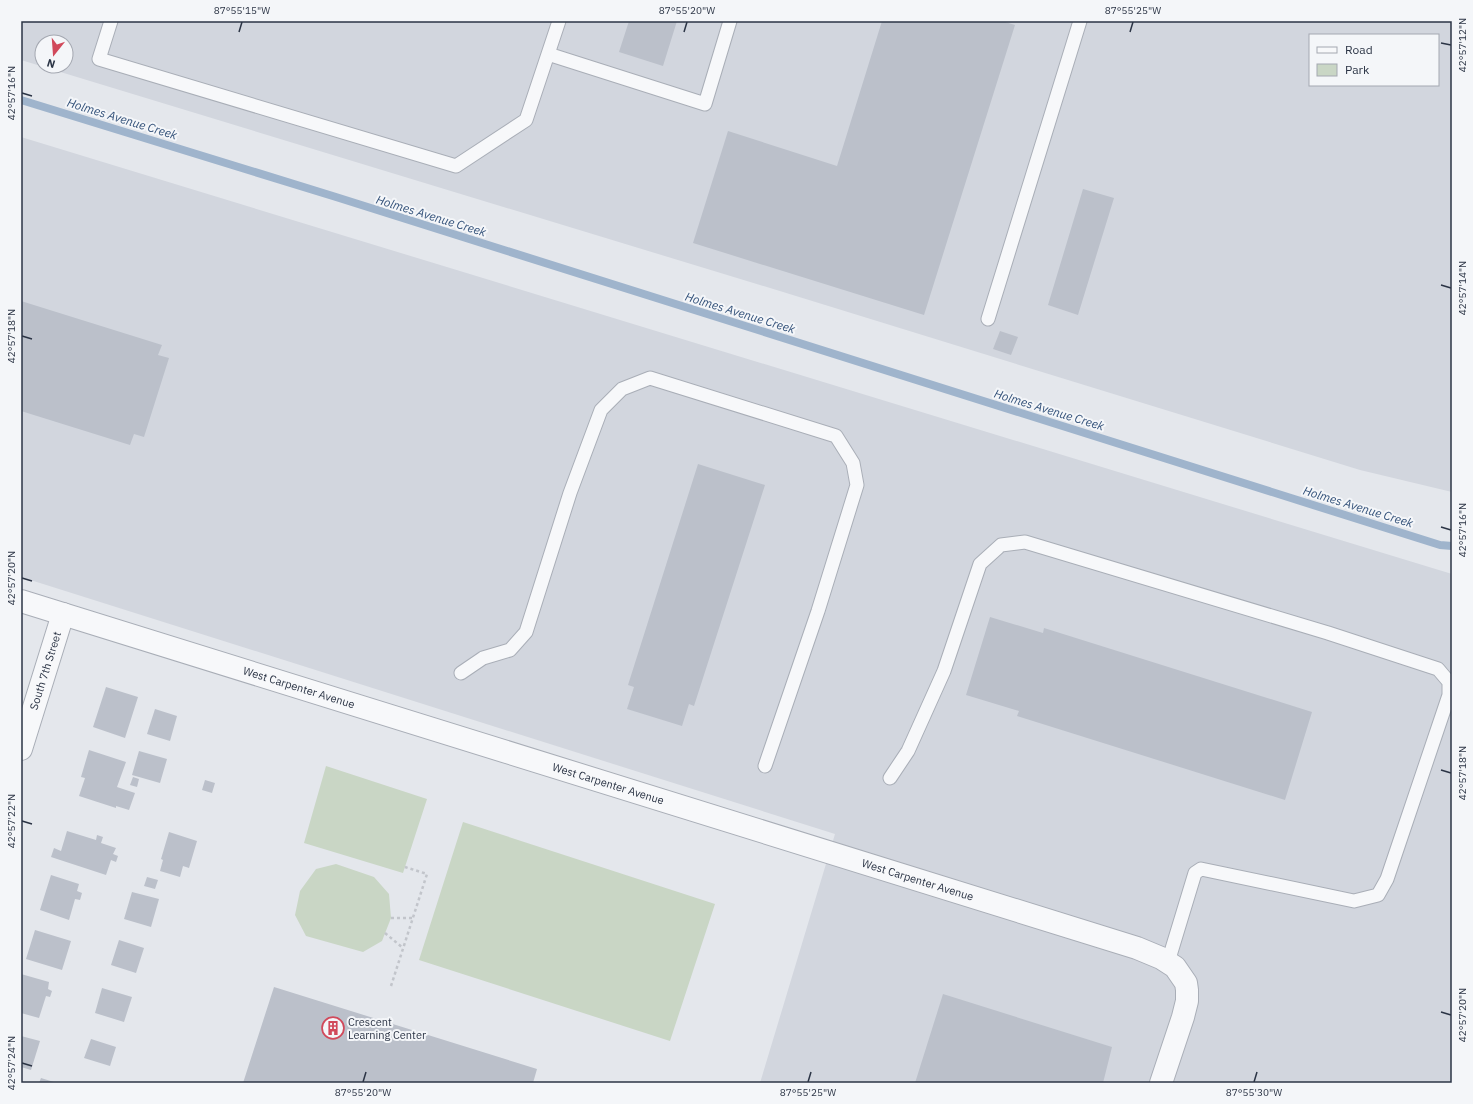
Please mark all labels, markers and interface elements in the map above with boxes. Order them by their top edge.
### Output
text: 87°55'15"W [214,4,270,17]
text: 87°55'20"W [659,4,715,17]
text: 87°55'25"W [1105,4,1161,17]
text: 42°57'12"N [1456,18,1469,72]
north arrow [34,34,74,74]
legend [1309,34,1439,86]
text: Road [1345,42,1373,57]
text: N [45,56,57,71]
text: Park [1345,62,1370,77]
text: 42°57'16"N [5,66,18,120]
water label: Holmes Avenue Creek [65,95,180,143]
water label: Holmes Avenue Creek [374,192,489,240]
text: 42°57'14"N [1456,261,1469,315]
water label: Holmes Avenue Creek [683,289,798,337]
text: 42°57'18"N [5,309,18,363]
water label: Holmes Avenue Creek [992,386,1107,434]
water label: Holmes Avenue Creek [1301,483,1416,531]
text: 42°57'16"N [1456,503,1469,557]
text: 42°57'20"N [5,551,18,605]
street label: South 7th Street [27,630,64,712]
street label: West Carpenter Avenue [241,663,356,711]
text: 42°57'18"N [1456,746,1469,800]
street label: West Carpenter Avenue [551,760,666,808]
text: 42°57'22"N [5,794,18,848]
street label: West Carpenter Avenue [860,856,975,904]
text: 42°57'20"N [1456,988,1469,1042]
building icon: Crescent Learning Center [320,1015,346,1041]
place label: Crescent Learning Center [348,1015,426,1042]
text: 42°57'24"N [5,1036,18,1090]
text: 87°55'20"W [335,1086,391,1099]
text: 87°55'25"W [780,1086,836,1099]
text: 87°55'30"W [1226,1086,1282,1099]

